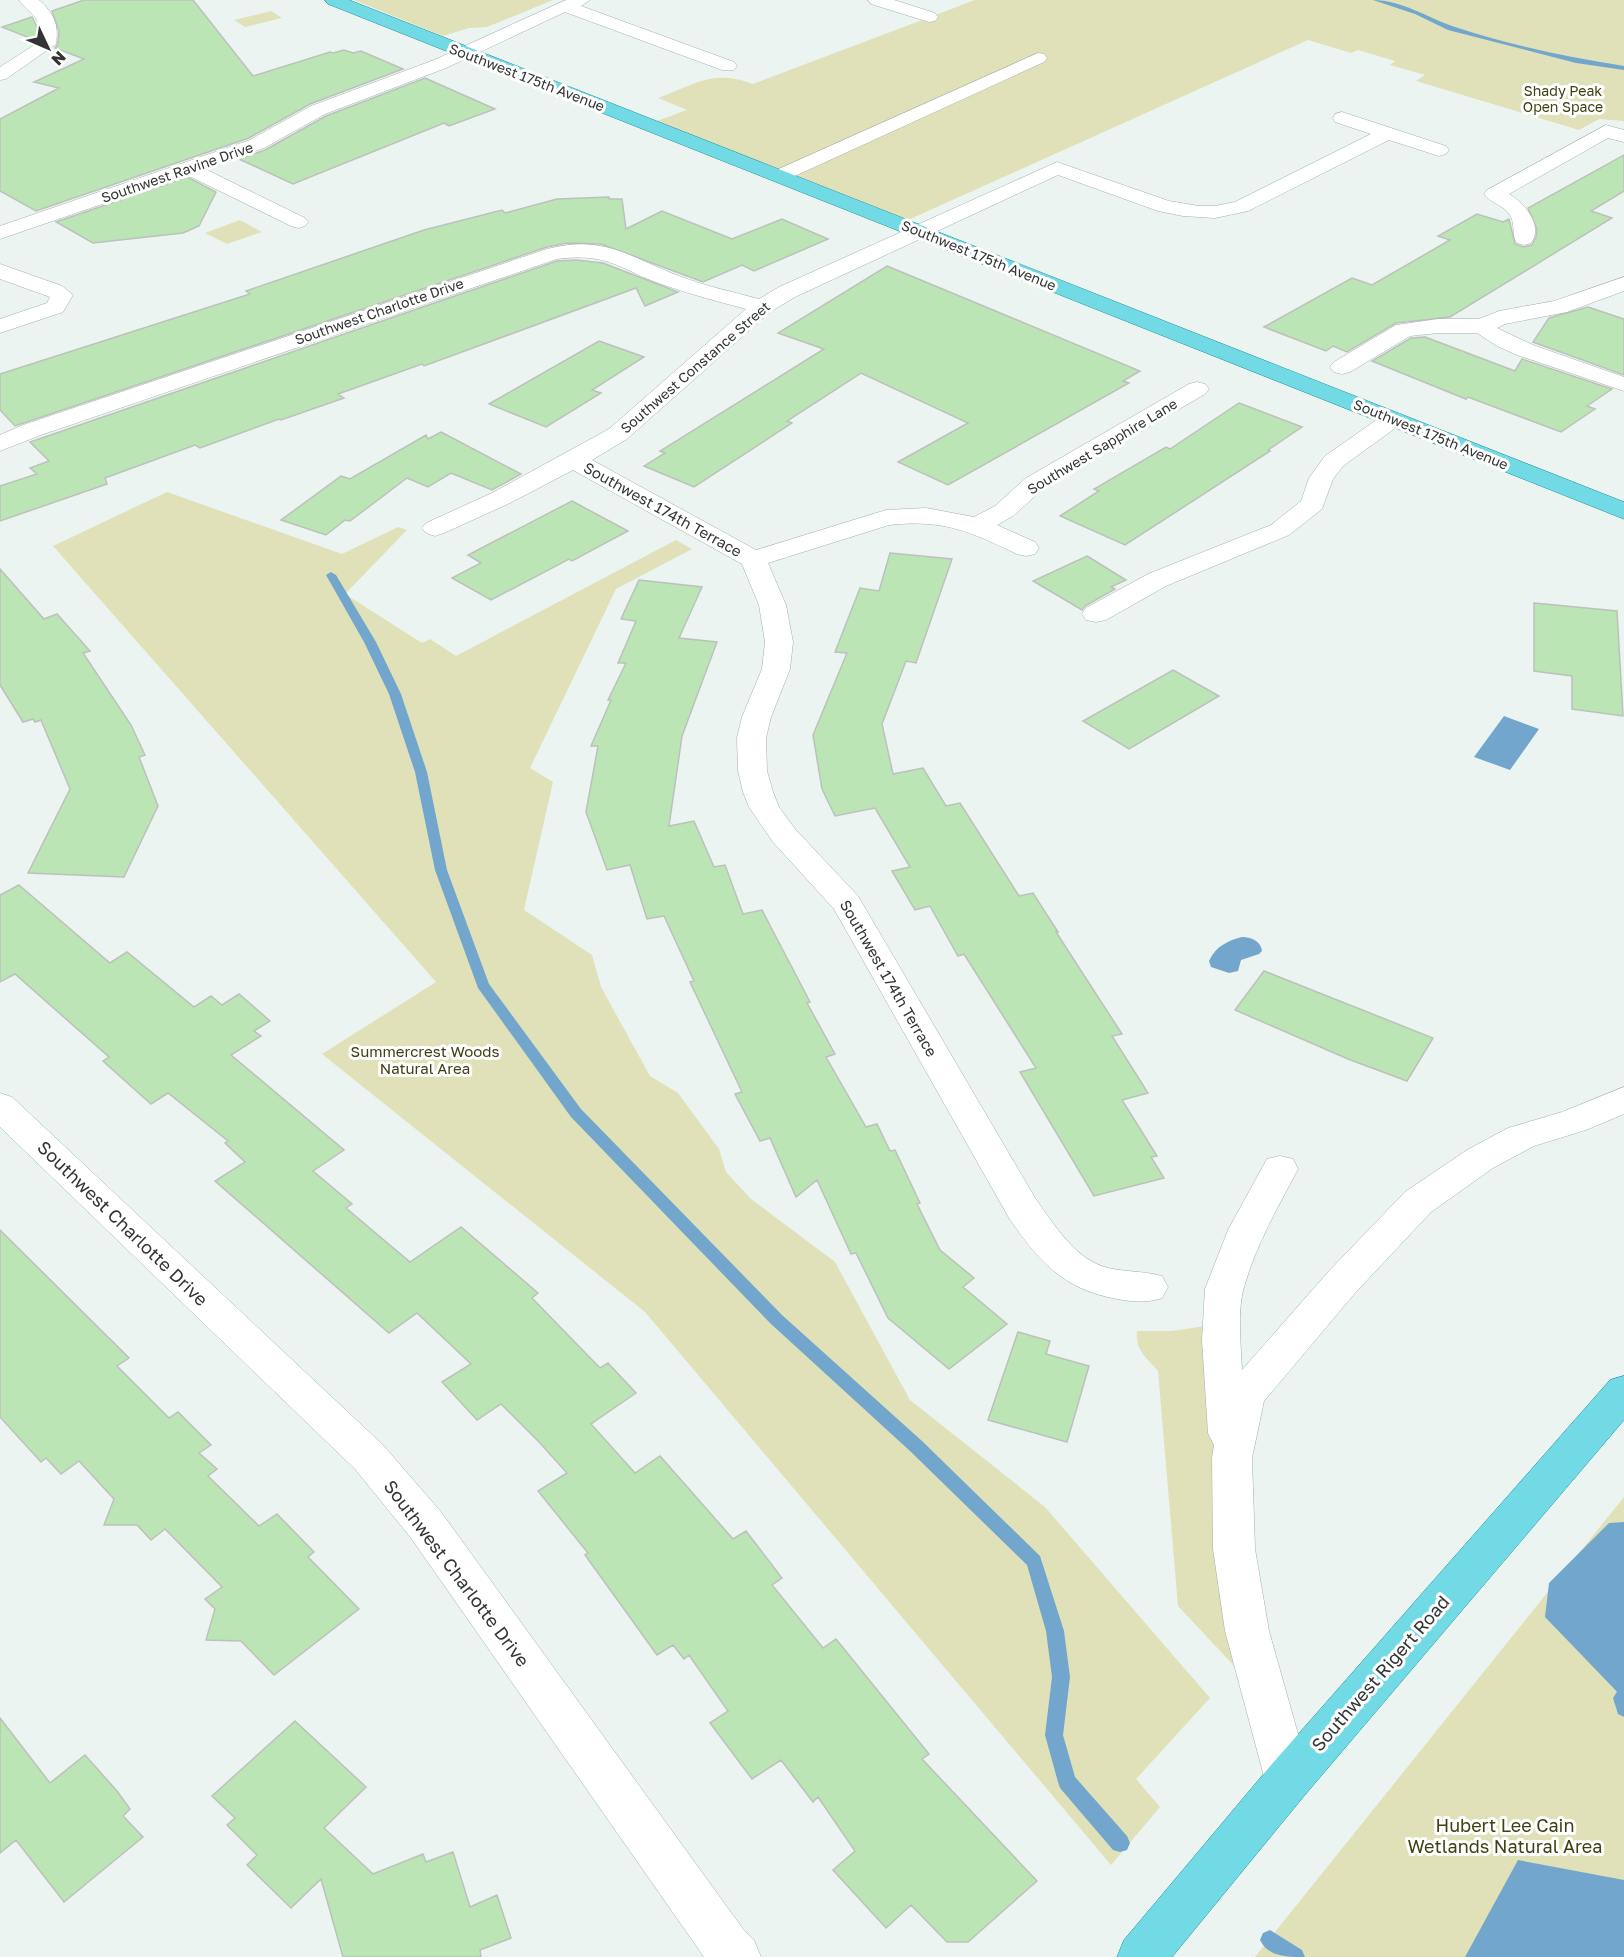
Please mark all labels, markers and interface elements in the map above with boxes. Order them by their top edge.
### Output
north arrow [18,18,78,78]
street label: Southwest 175th Avenue [447,39,607,115]
text: N [47,47,70,70]
park label: Shady Peak Open Space [1523,82,1603,115]
street label: Southwest Ravine Drive [99,138,255,206]
street label: Southwest 175th Avenue [899,216,1059,294]
street label: Southwest Charlotte Drive [292,274,466,348]
street label: Southwest Constance Street [617,297,773,437]
street label: Southwest Sapphire Lane [1024,394,1180,498]
street label: Southwest 175th Avenue [1351,395,1511,473]
street label: Southwest 174th Terrace [581,458,745,560]
street label: Southwest 174th Terrace [837,896,941,1060]
park label: Summercrest Woods Natural Area [351,1042,499,1077]
street label: Southwest Charlotte Drive [33,1136,213,1310]
street label: Southwest Charlotte Drive [380,1475,534,1671]
street label: Southwest Rigert Road [1306,1591,1454,1755]
park label: Hubert Lee Cain Wetlands Natural Area [1408,1814,1602,1857]

